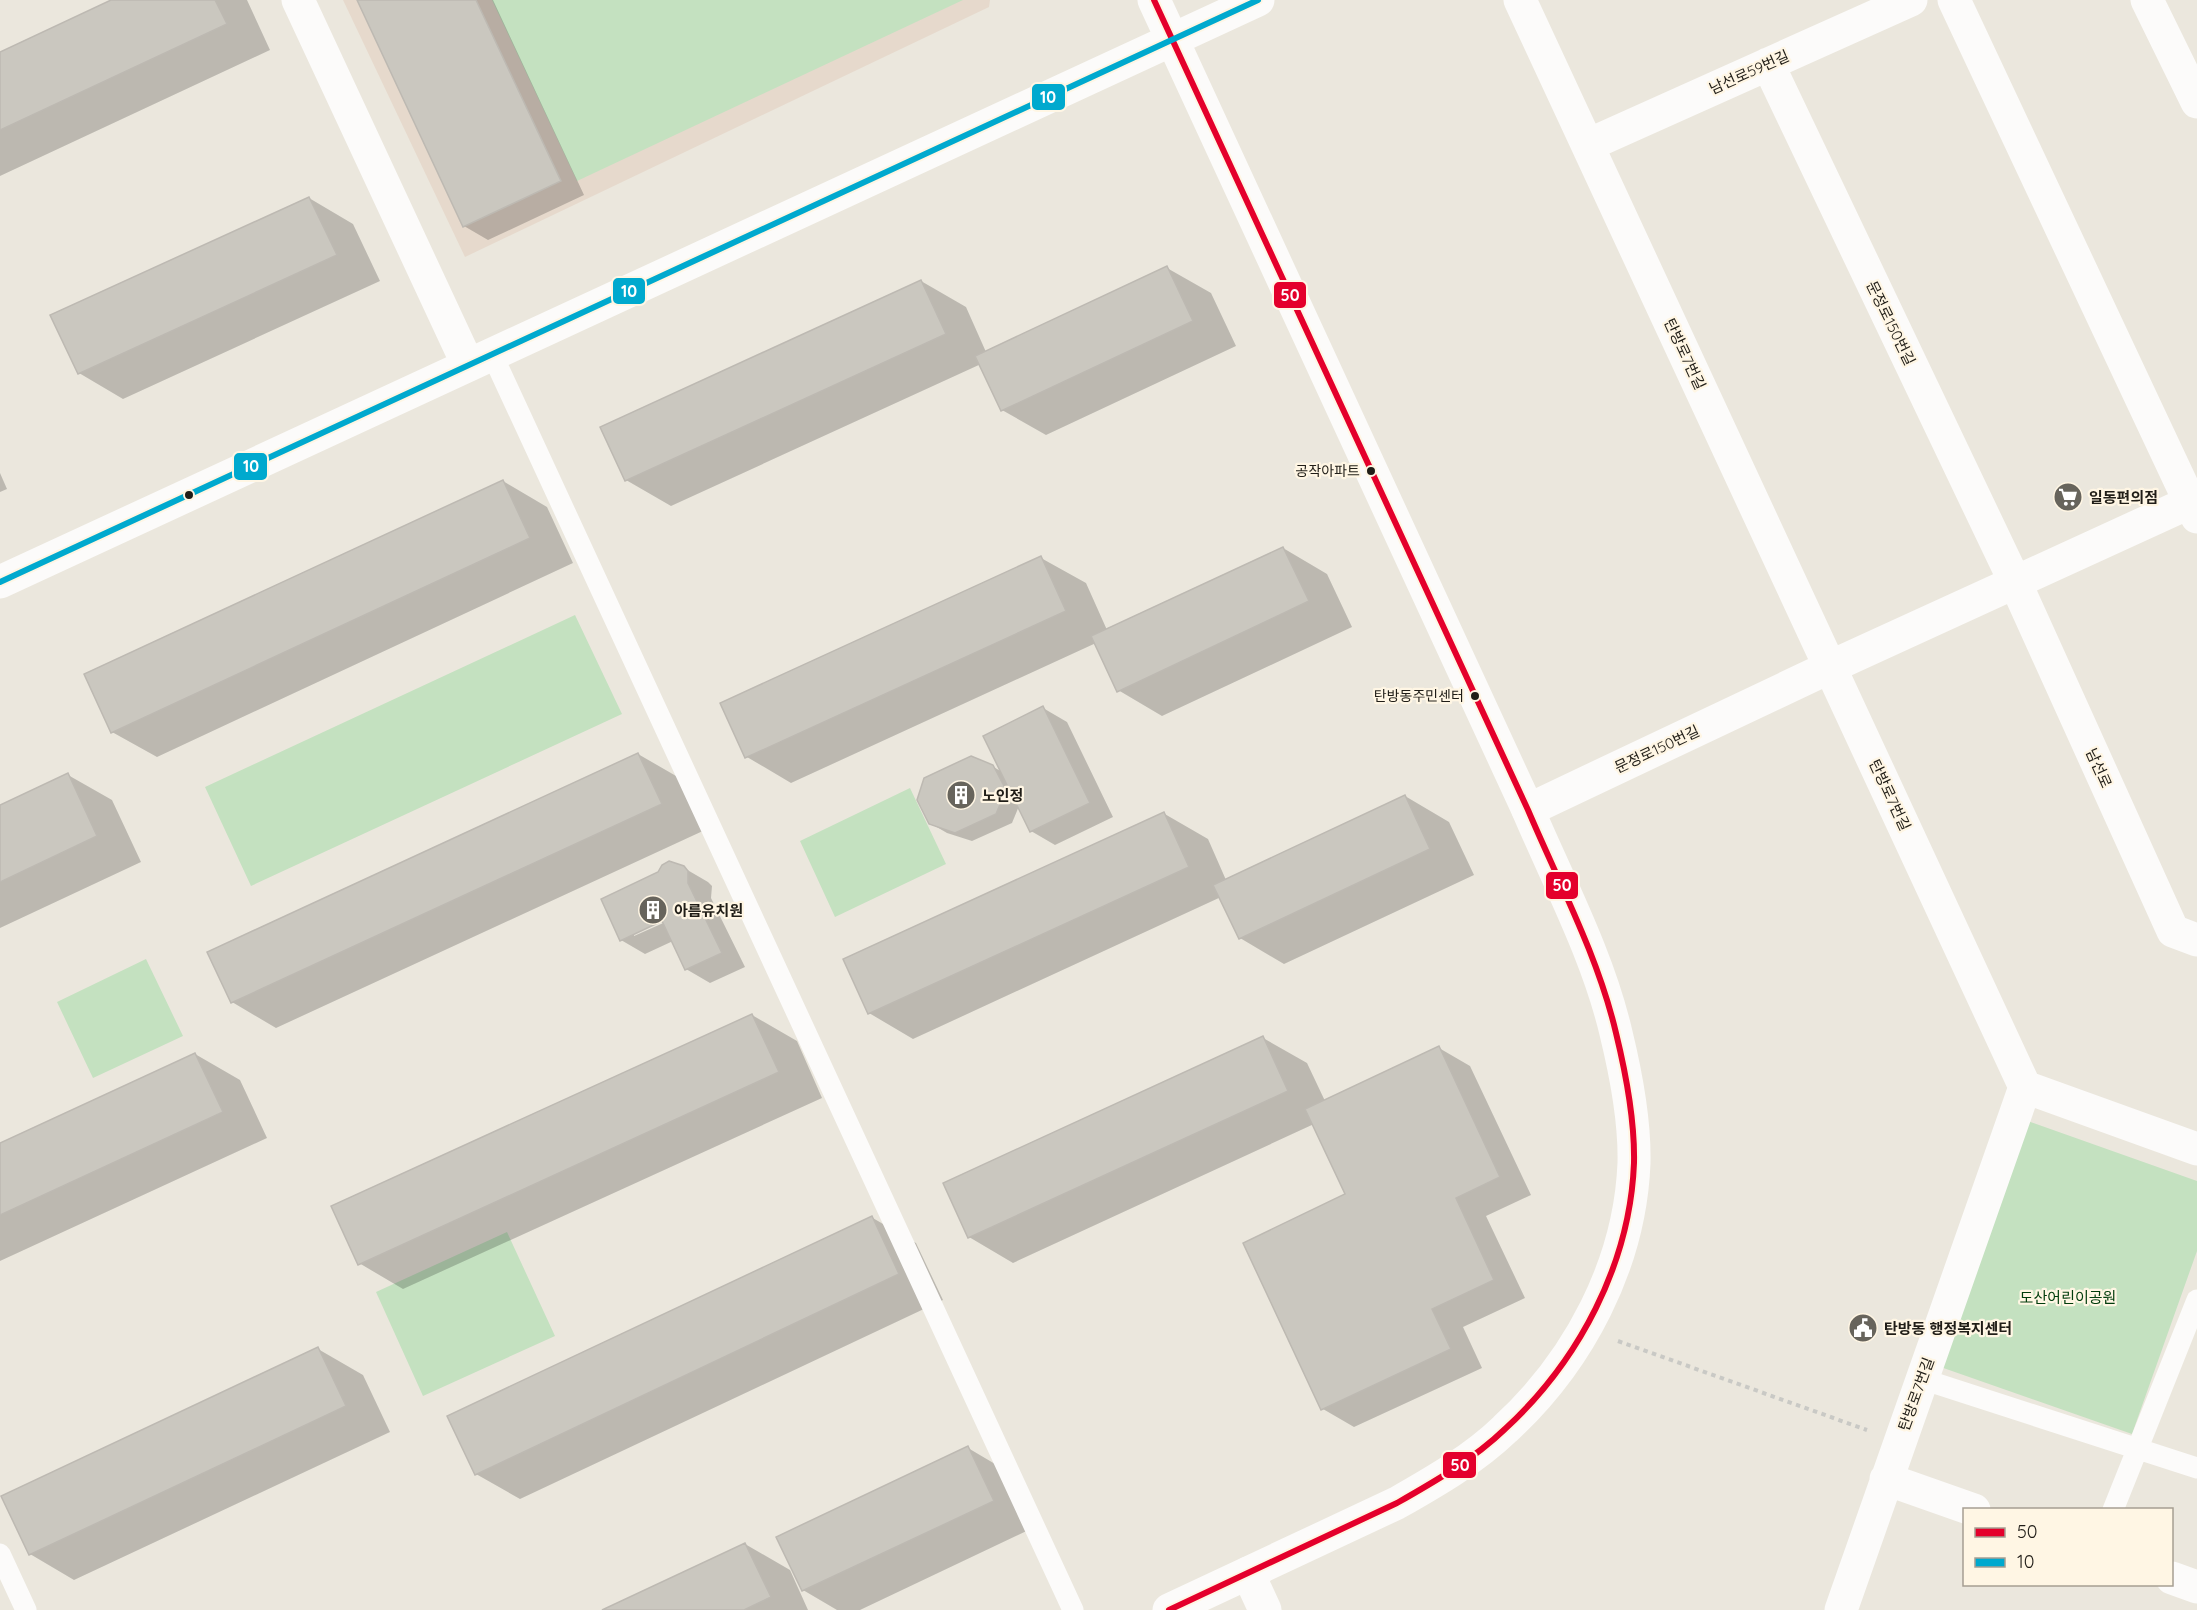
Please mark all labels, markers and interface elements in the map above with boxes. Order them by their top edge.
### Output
street label: 남선로59번길 [1706,46,1792,98]
line badge: 10 [1031,83,1066,111]
text: 10 [1040,87,1056,107]
line badge: 10 [612,277,646,305]
street label: 문정로150번길 [1862,278,1920,368]
text: 10 [621,281,637,301]
line badge: 50 [1273,281,1307,309]
text: 50 [1280,285,1300,305]
street label: 탄방로7번길 [1660,315,1710,393]
line badge: 10 [233,452,268,481]
text: 10 [243,456,259,476]
place label: 공작아파트 [1296,462,1360,480]
marker: 공작아파트 [1365,465,1377,477]
supermarket icon: 일동편의점 [2052,481,2084,513]
place label: 일동편의점 [2089,488,2158,507]
unlabelled marker [183,489,195,501]
place label: 탄방동주민센터 [1374,687,1464,705]
marker: 탄방동주민센터 [1469,690,1481,702]
street label: 문정로150번길 [1611,721,1703,777]
street label: 남선로 [2082,745,2116,791]
street label: 탄방로7번길 [1865,756,1915,834]
building icon: 노인정 [945,779,977,811]
place label: 노인정 [982,786,1023,805]
line badge: 50 [1545,871,1579,900]
text: 50 [1552,875,1572,895]
building icon: 아름유치원 [637,894,669,926]
place label: 아름유치원 [674,901,743,920]
park label: 도산어린이공원 [2020,1288,2116,1307]
public building icon: 탄방동 행정복지센터 [1847,1312,1879,1344]
place label: 탄방동 행정복지센터 [1884,1319,2012,1338]
street label: 탄방로7번길 [1894,1355,1938,1433]
line badge: 50 [1442,1451,1477,1479]
text: 50 [1450,1455,1470,1475]
legend [1963,1508,2173,1586]
text: 50 [2017,1520,2038,1543]
text: 10 [2017,1550,2034,1573]

